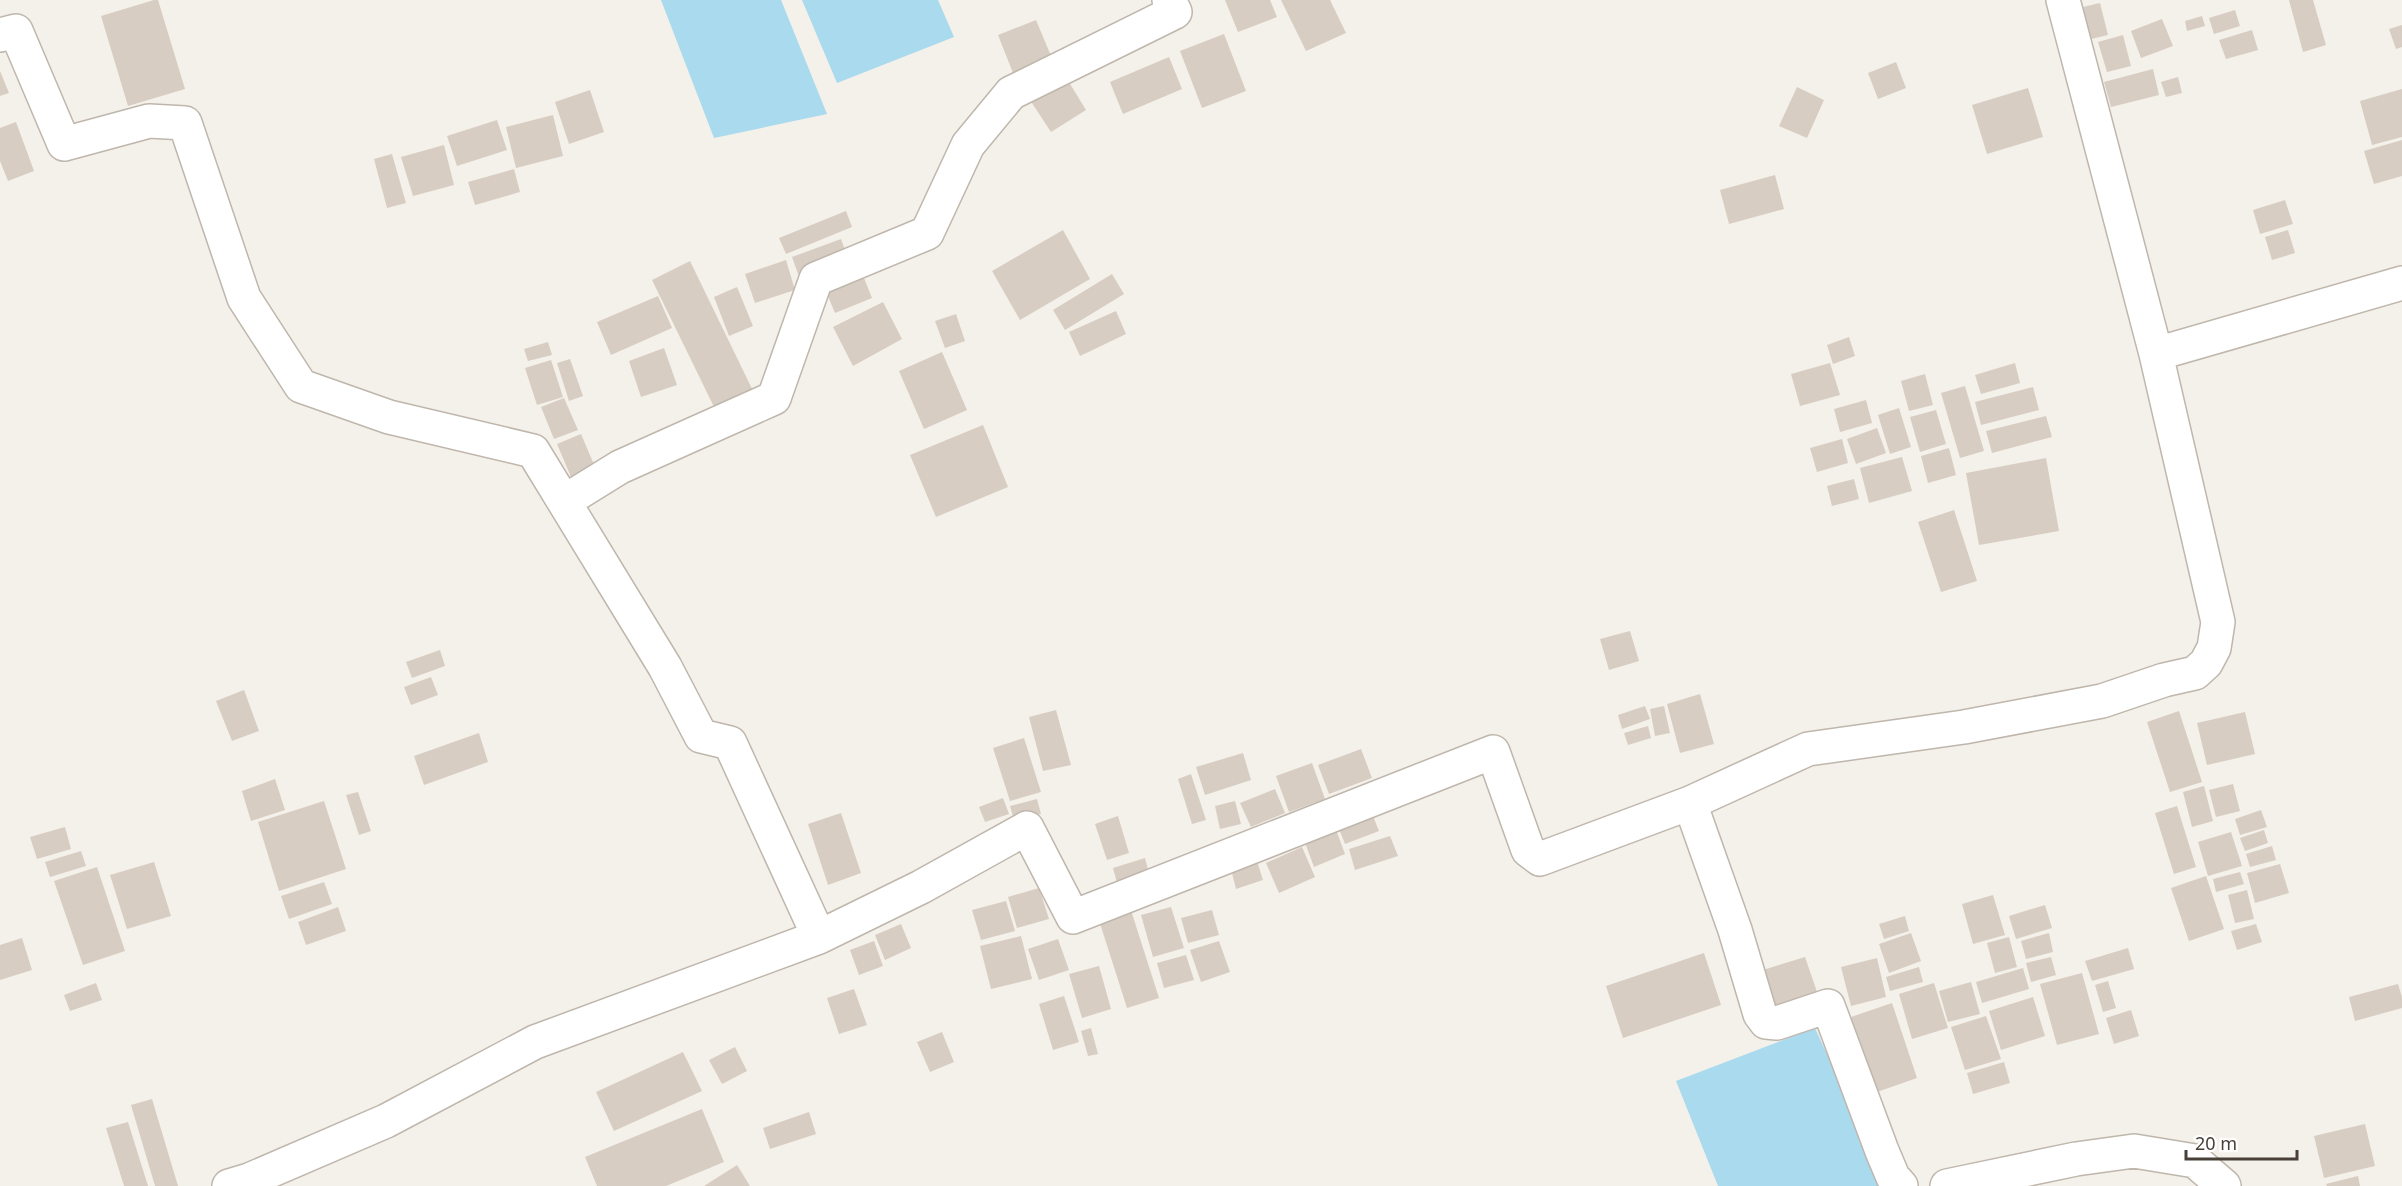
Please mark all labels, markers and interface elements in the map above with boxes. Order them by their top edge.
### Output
scale bar [2186,1123,2297,1161]
text: 20 m [2195,1131,2237,1155]

